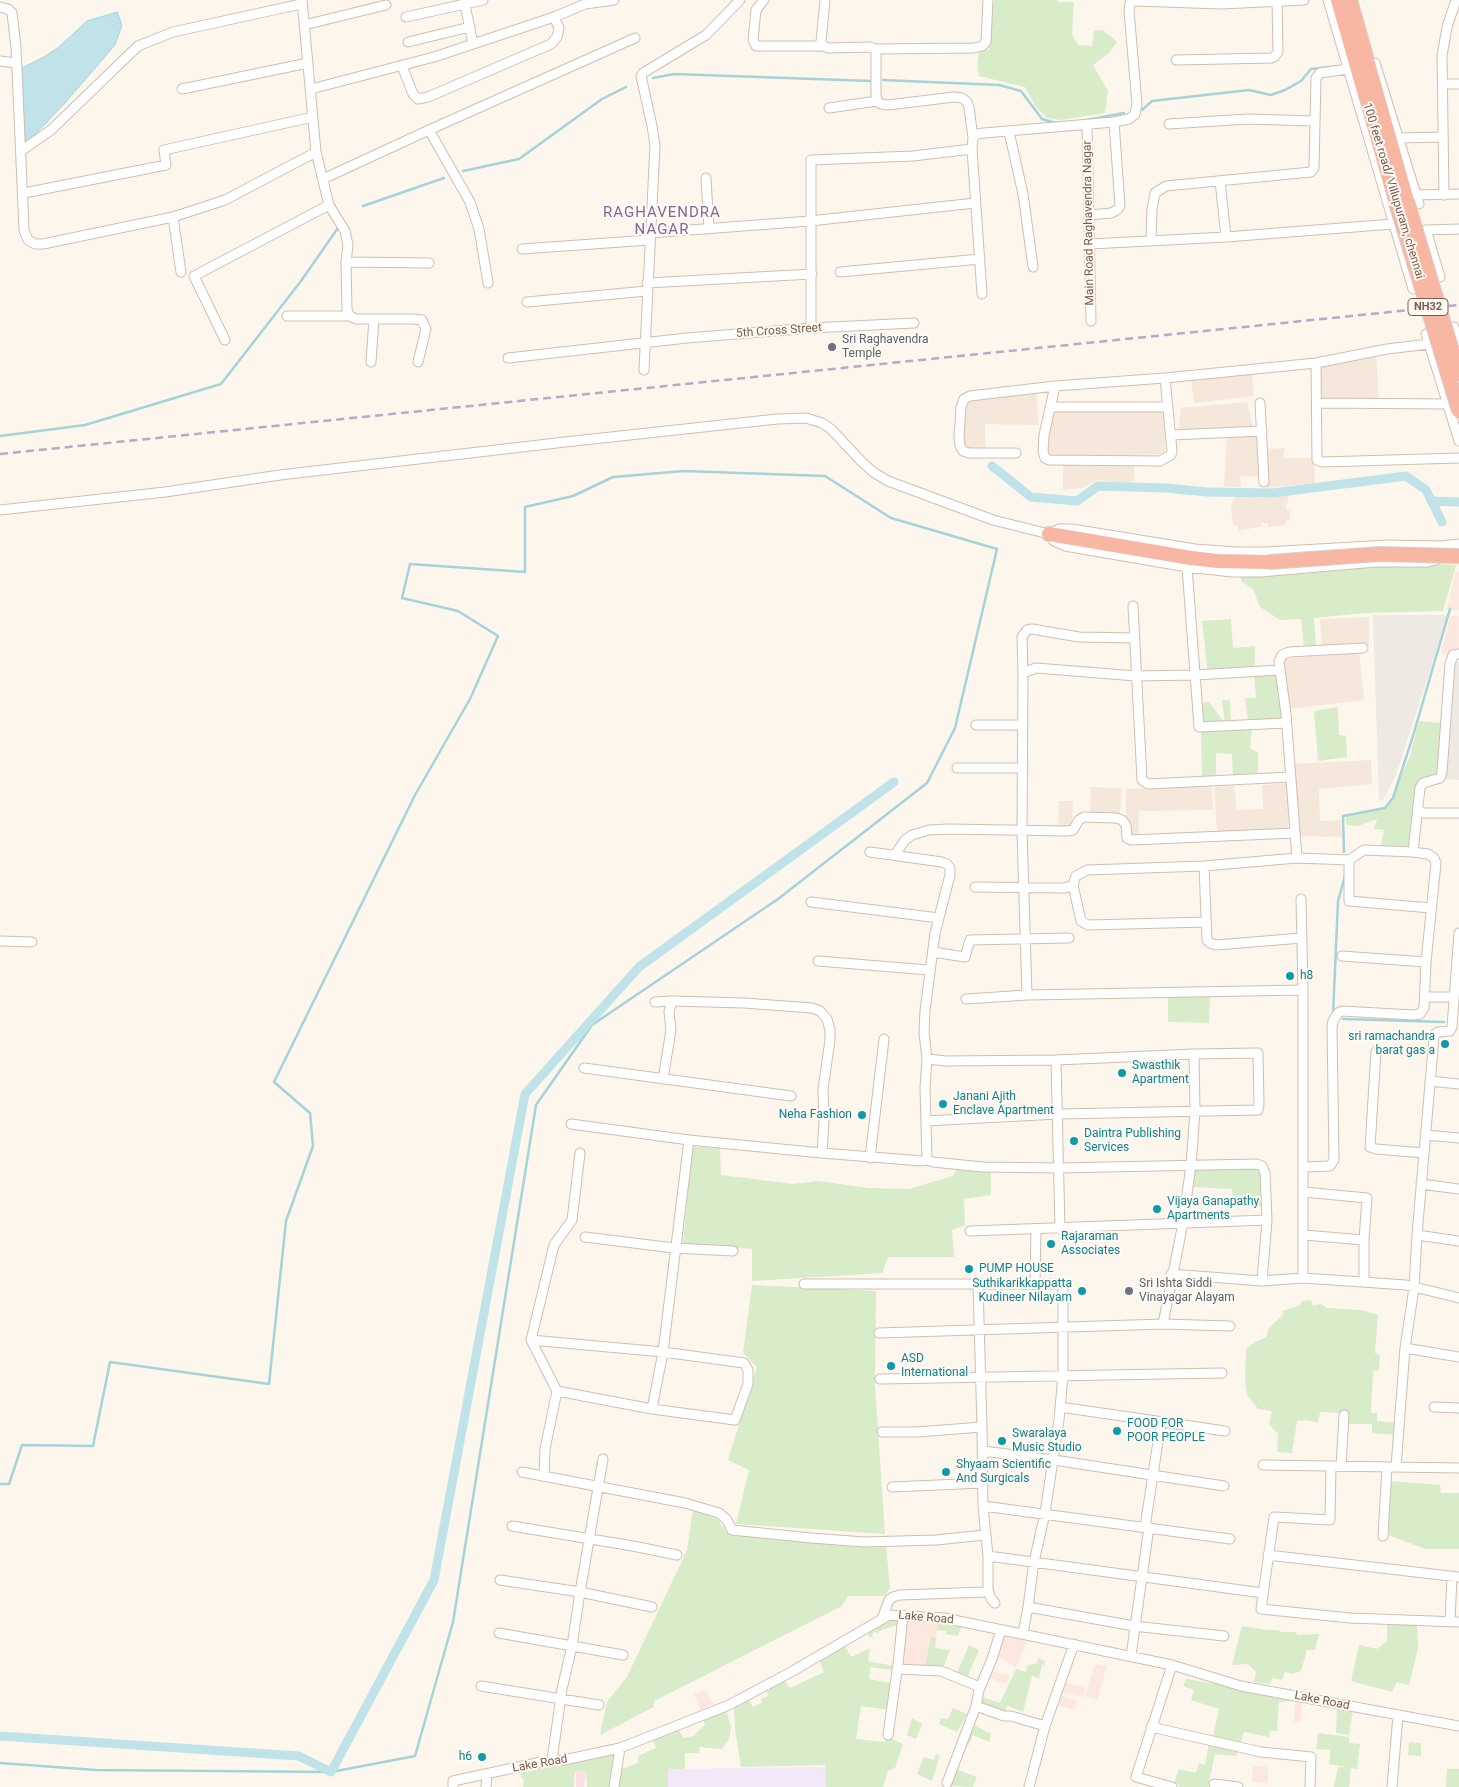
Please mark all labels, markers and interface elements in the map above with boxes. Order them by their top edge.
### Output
street label: 100 feet road/ Villupuram, chennai [1359,101,1427,281]
street label: Main Road Raghavendra Nagar [1080,140,1098,306]
district label: RAGHAVENDRA NAGAR [602,204,722,239]
road number: NH32 [1408,298,1448,316]
street label: 5th Cross Street [736,321,822,341]
place label: Sri Raghavendra Temple [842,333,929,361]
marker: Sri Raghavendra Temple [826,341,838,353]
place label: h8 [1300,969,1313,983]
marker: h8 [1284,970,1296,982]
place label: sri ramachandra barat gas a [1348,1030,1435,1058]
marker: sri ramachandra barat gas a [1439,1038,1451,1050]
place label: Swasthik Apartment [1132,1059,1189,1087]
marker: Swasthik Apartment [1116,1067,1128,1079]
place label: Janani Ajith Enclave Apartment [953,1090,1054,1118]
marker: Janani Ajith Enclave Apartment [937,1098,949,1110]
place label: Neha Fashion [779,1108,852,1122]
marker: Neha Fashion [856,1109,868,1121]
place label: Daintra Publishing Services [1084,1127,1181,1155]
marker: Daintra Publishing Services [1068,1135,1080,1147]
place label: Vijaya Ganapathy Apartments [1167,1195,1259,1223]
marker: Vijaya Ganapathy Apartments [1151,1203,1163,1215]
place label: Rajaraman Associates [1061,1230,1120,1258]
marker: Rajaraman Associates [1045,1238,1057,1250]
place label: PUMP HOUSE [979,1262,1054,1276]
marker: PUMP HOUSE [963,1263,975,1275]
place label: Suthikarikkappatta Kudineer Nilayam [972,1277,1072,1305]
place label: Sri Ishta Siddi Vinayagar Alayam [1139,1277,1235,1305]
marker: Suthikarikkappatta Kudineer Nilayam [1076,1285,1088,1297]
marker: Sri Ishta Siddi Vinayagar Alayam [1123,1285,1135,1297]
place label: ASD International [901,1352,968,1380]
marker: ASD International [885,1360,897,1372]
place label: FOOD FOR POOR PEOPLE [1127,1417,1205,1445]
marker: FOOD FOR POOR PEOPLE [1111,1425,1123,1437]
place label: Swaralaya Music Studio [1012,1427,1082,1455]
marker: Swaralaya Music Studio [996,1435,1008,1447]
place label: Shyaam Scientific And Surgicals [956,1458,1051,1486]
marker: Shyaam Scientific And Surgicals [940,1466,952,1478]
street label: Lake Road [898,1608,954,1628]
street label: Lake Road [1293,1689,1351,1713]
place label: h6 [459,1750,472,1764]
marker: h6 [476,1751,488,1763]
street label: Lake Road [511,1752,569,1776]

